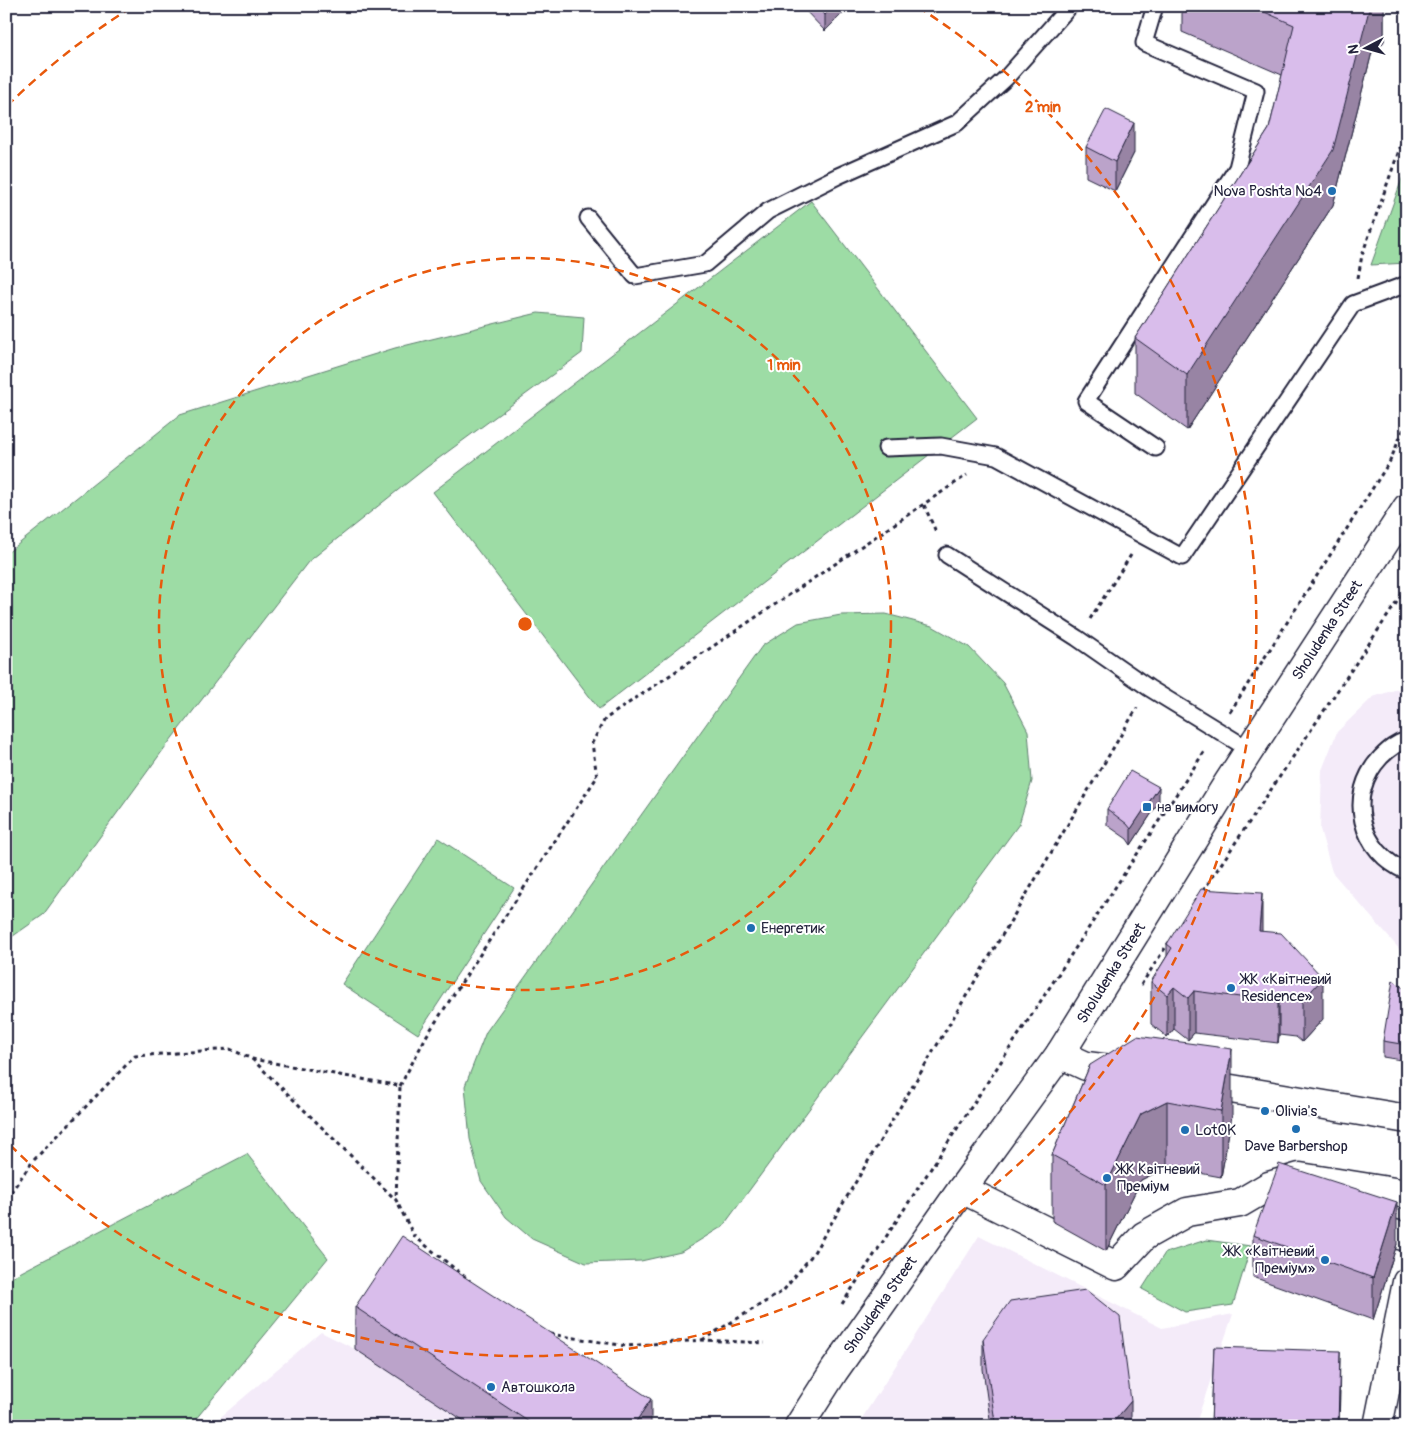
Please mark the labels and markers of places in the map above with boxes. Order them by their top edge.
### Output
place label: Nova Poshta №4 [1214,182,1322,201]
marker: Nova Poshta №4 [1326,185,1338,197]
centre of rings [516,615,534,633]
place label: на вимогу [1157,798,1219,817]
marker: на вимогу [1141,801,1153,813]
place label: Енергетик [761,919,825,938]
marker: Енергетик [745,922,757,934]
place label: ЖК «Квітневий Residence» [1239,970,1332,1006]
marker: ЖК «Квітневий Residence» [1225,982,1237,994]
place label: Olivia's [1275,1102,1318,1121]
marker: Olivia's [1259,1105,1271,1117]
place label: LotOK [1195,1121,1236,1140]
marker: Dave Barbershop [1290,1123,1302,1135]
marker: LotOK [1179,1124,1191,1136]
place label: Dave Barbershop [1244,1137,1348,1156]
place label: ЖК Квітневий Преміум [1115,1160,1200,1196]
marker: ЖК Квітневий Преміум [1101,1172,1113,1184]
place label: ЖК «Квітневий Преміум» [1222,1242,1315,1278]
marker: ЖК «Квітневий Преміум» [1319,1254,1331,1266]
place label: Автошкола [501,1378,575,1397]
marker: Автошкола [485,1381,497,1393]

